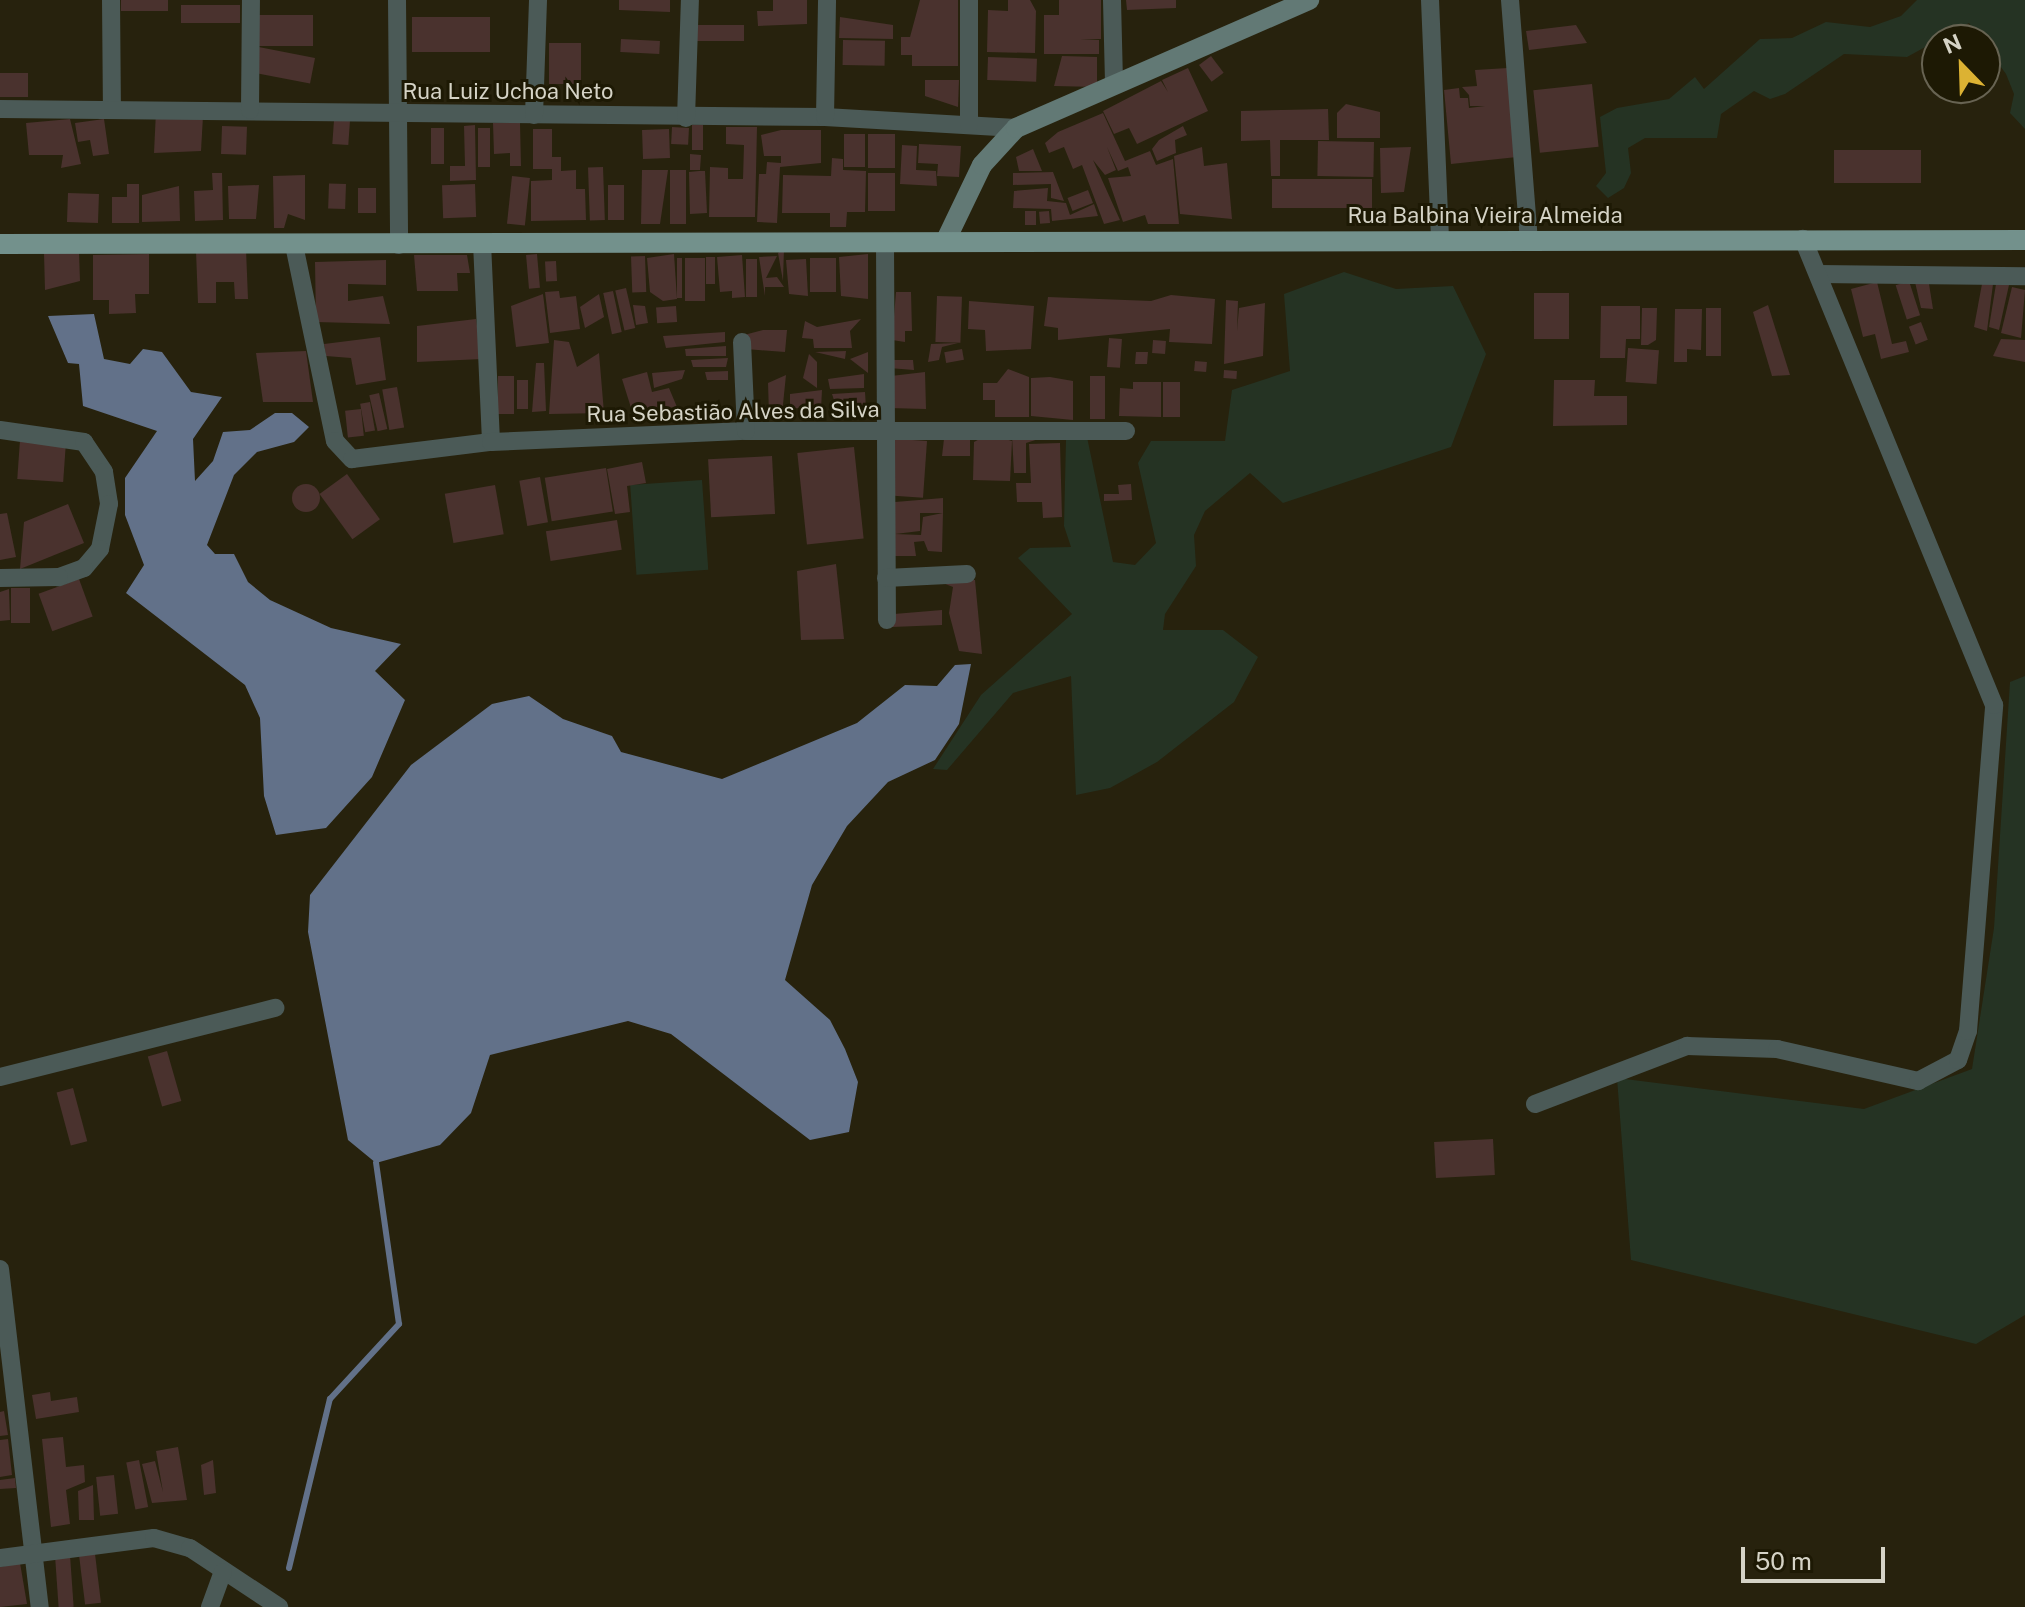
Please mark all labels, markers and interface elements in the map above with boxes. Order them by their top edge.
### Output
north arrow [1921,24,2001,104]
text: N [1939,28,1965,59]
street label: Rua Luiz Uchoa Neto [403,79,613,105]
street label: Rua Balbina Vieira Almeida [1347,203,1623,229]
street label: Rua Sebastião Alves da Silva [586,396,880,428]
scale bar [1745,1531,1889,1581]
text: 50 m [1755,1547,1812,1575]

